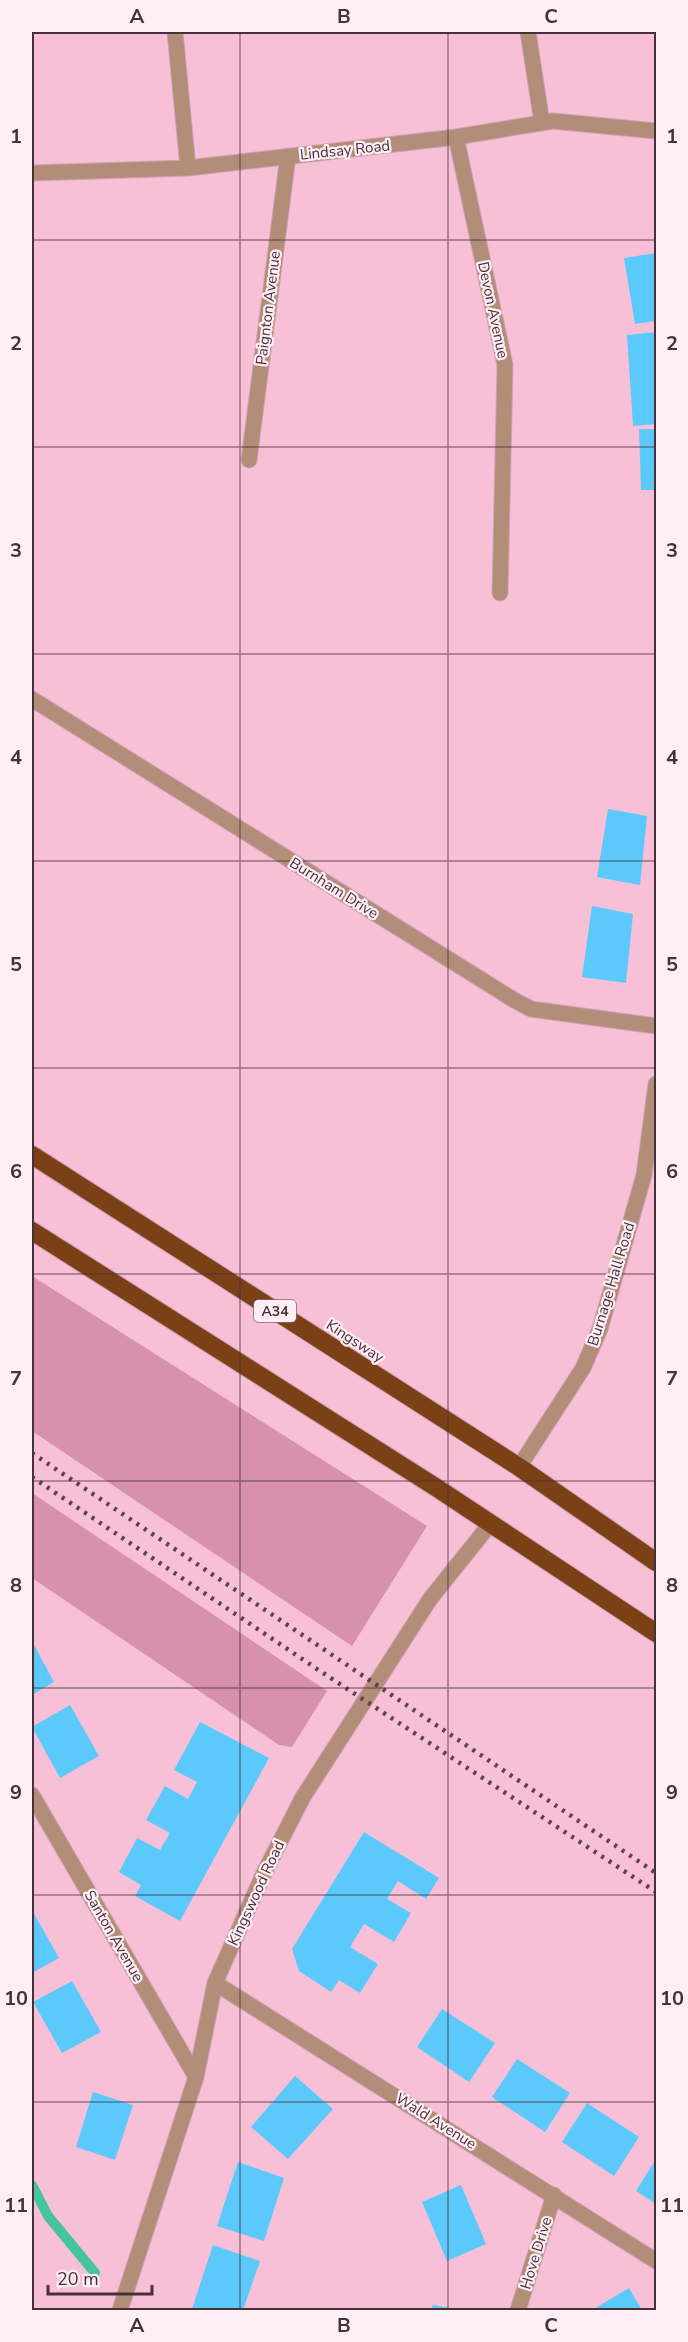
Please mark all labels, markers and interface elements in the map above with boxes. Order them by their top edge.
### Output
text: A [130,3,145,30]
text: B [337,3,351,30]
text: C [544,3,558,30]
text: 1 [10,123,22,150]
text: 1 [666,123,678,150]
street label: Lindsay Road [299,135,391,165]
street label: Paignton Avenue [251,250,285,366]
street label: Devon Avenue [473,260,513,360]
text: 2 [10,330,22,357]
text: 2 [666,330,678,357]
text: 3 [10,537,22,564]
text: 3 [666,537,678,564]
text: 4 [10,744,22,771]
text: 4 [666,744,678,771]
street label: Burnham Drive [286,853,382,923]
text: 5 [10,951,22,978]
text: 5 [666,951,678,978]
text: 6 [10,1158,22,1185]
text: 6 [666,1158,678,1185]
street label: Burnage Hall Road [583,1220,639,1348]
road number: A34 [254,1300,296,1322]
street label: Kingsway [322,1315,388,1367]
text: 7 [10,1365,22,1392]
text: 7 [666,1365,678,1392]
text: 8 [10,1572,22,1599]
text: 8 [666,1572,678,1599]
text: 9 [10,1779,22,1806]
text: 9 [666,1779,678,1806]
street label: Kingswood Road [223,1837,289,1949]
street label: Santon Avenue [80,1887,148,1985]
text: 10 [4,1985,28,2012]
text: 10 [660,1985,684,2012]
street label: Wald Avenue [392,2088,480,2154]
text: 11 [4,2192,28,2219]
text: 11 [660,2192,684,2219]
street label: Hove Drive [516,2214,556,2292]
scale bar [48,2258,152,2296]
text: 20 m [57,2267,99,2291]
text: A [130,2312,145,2339]
text: B [337,2312,351,2339]
text: C [544,2312,558,2339]

